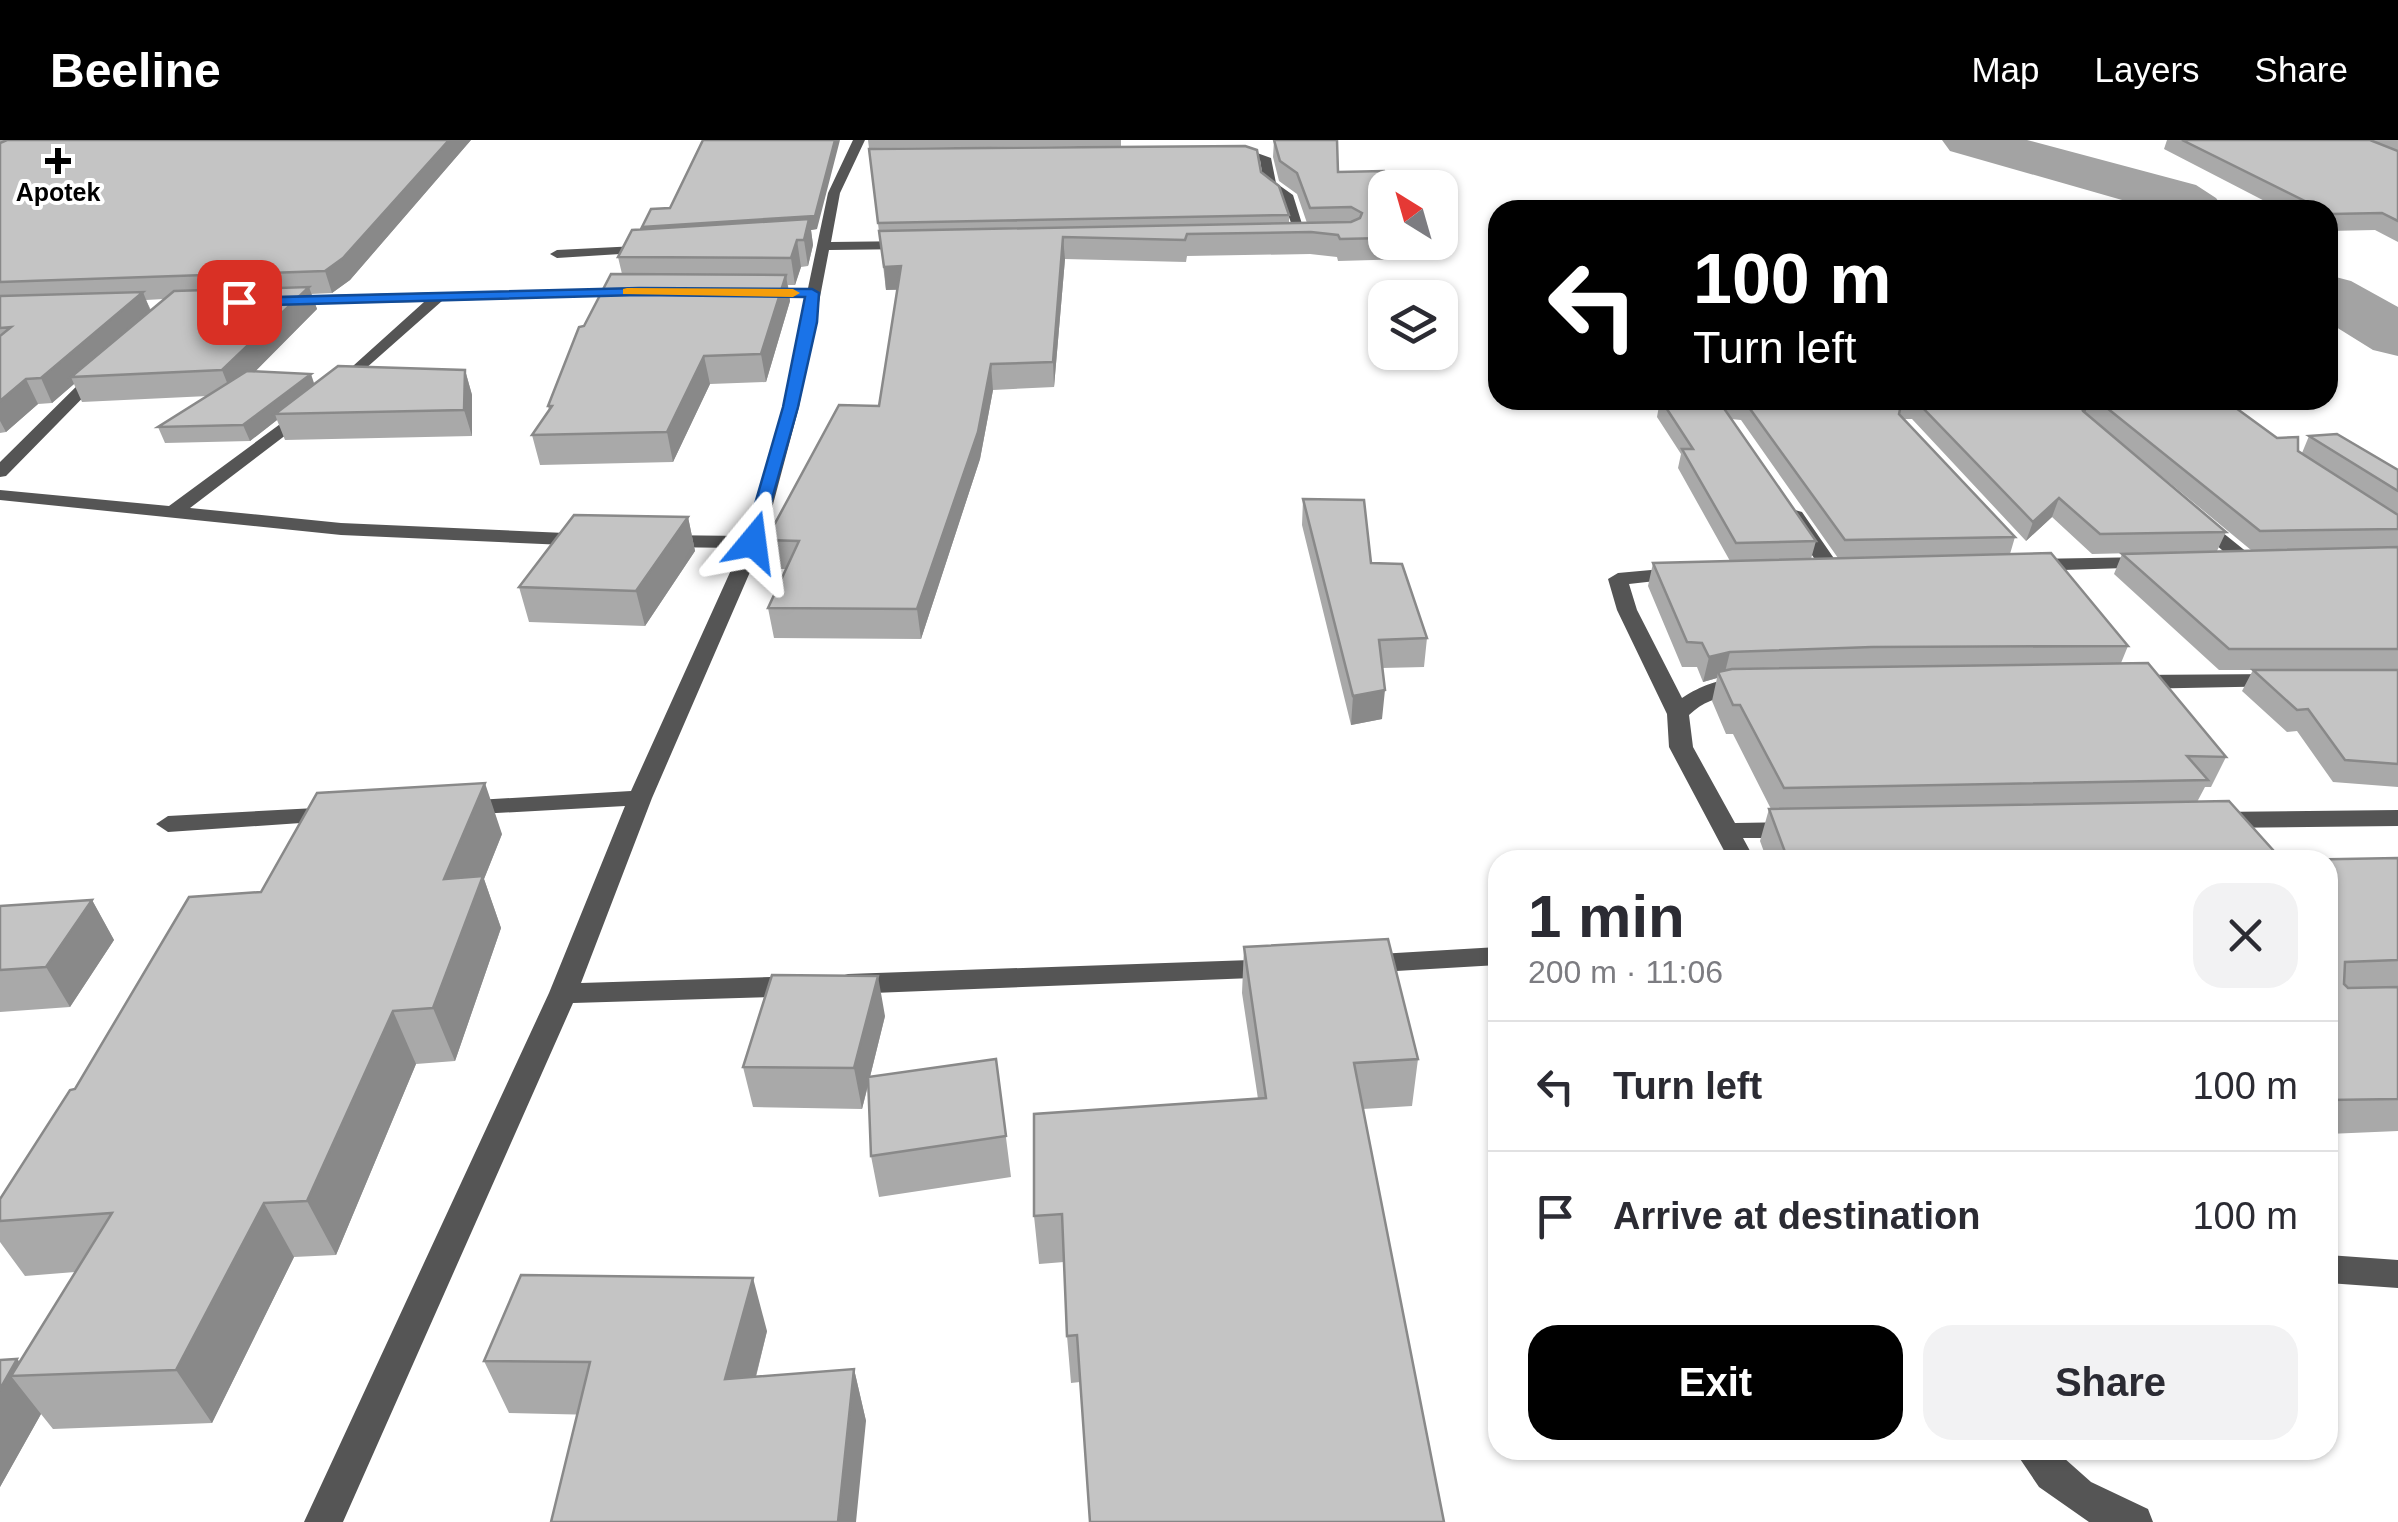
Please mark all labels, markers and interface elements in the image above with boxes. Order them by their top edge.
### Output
text: Beeline [50,44,221,97]
text: Map [1971,50,2040,89]
text: Layers [2095,50,2200,89]
text: Share [2255,50,2348,89]
marker: Apotek [47,150,69,172]
north arrow [1368,170,1458,260]
map controls [1368,170,1458,370]
place label: Apotek [16,178,100,206]
icon: left [1528,240,1658,370]
text: 100 m [1693,240,1891,318]
pin [197,260,282,345]
icon: arrive [212,275,267,330]
button: layers [1368,280,1458,370]
text: Turn left [1693,322,1856,373]
position arrow [701,490,805,594]
text: 1 min [1528,883,1685,950]
button: close [2193,883,2298,988]
text: 200 m · 11:06 [1528,954,1723,990]
icon: left [1528,1059,1583,1114]
text: Turn left [1613,1065,1762,1107]
text: 100 m [2192,1065,2298,1107]
icon: arrive [1528,1189,1583,1244]
text: Arrive at destination [1613,1195,1980,1237]
text: 100 m [2192,1195,2298,1237]
button: Exit [1528,1325,1903,1440]
button: Share [1923,1325,2298,1440]

